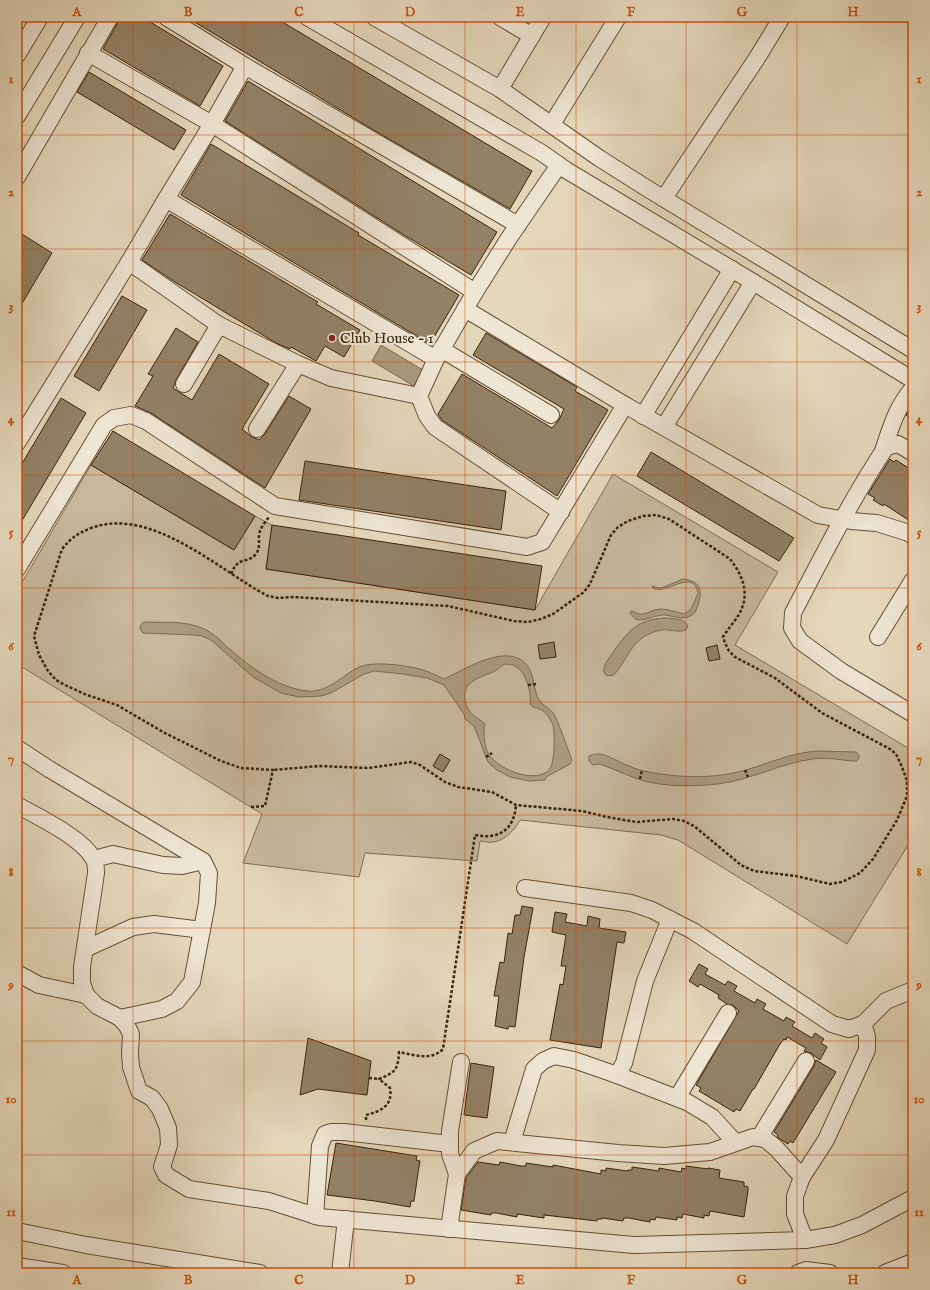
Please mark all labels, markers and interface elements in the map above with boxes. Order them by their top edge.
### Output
text: A [72,4,83,21]
text: B [184,4,193,21]
text: C [294,4,304,21]
text: D [405,4,416,21]
text: E [515,4,525,21]
text: F [627,4,636,21]
text: G [737,4,748,21]
text: H [847,4,859,21]
text: 1 [9,71,14,88]
text: 1 [917,71,922,88]
text: 2 [8,184,14,201]
text: 2 [916,184,922,201]
text: 3 [9,298,14,315]
text: 3 [917,298,922,315]
place label: Club House - 1 [340,329,434,348]
marker: Club House - 1 [327,333,337,343]
text: 4 [8,411,15,428]
text: 4 [916,411,923,428]
text: 5 [9,524,14,541]
text: 5 [917,524,922,541]
text: 6 [8,638,14,655]
text: 6 [916,638,922,655]
text: 7 [8,751,14,768]
text: 7 [916,751,922,768]
text: 8 [8,864,14,881]
text: 8 [916,864,922,881]
text: 9 [7,977,14,994]
text: 9 [915,977,922,994]
text: 10 [5,1091,17,1108]
text: 10 [913,1091,925,1108]
text: 11 [6,1204,16,1221]
text: 11 [914,1204,924,1221]
text: A [72,1272,83,1289]
text: B [184,1272,193,1289]
text: C [294,1272,304,1289]
text: D [405,1272,416,1289]
text: E [515,1272,525,1289]
text: F [627,1272,636,1289]
text: G [737,1272,748,1289]
text: H [847,1272,859,1289]

